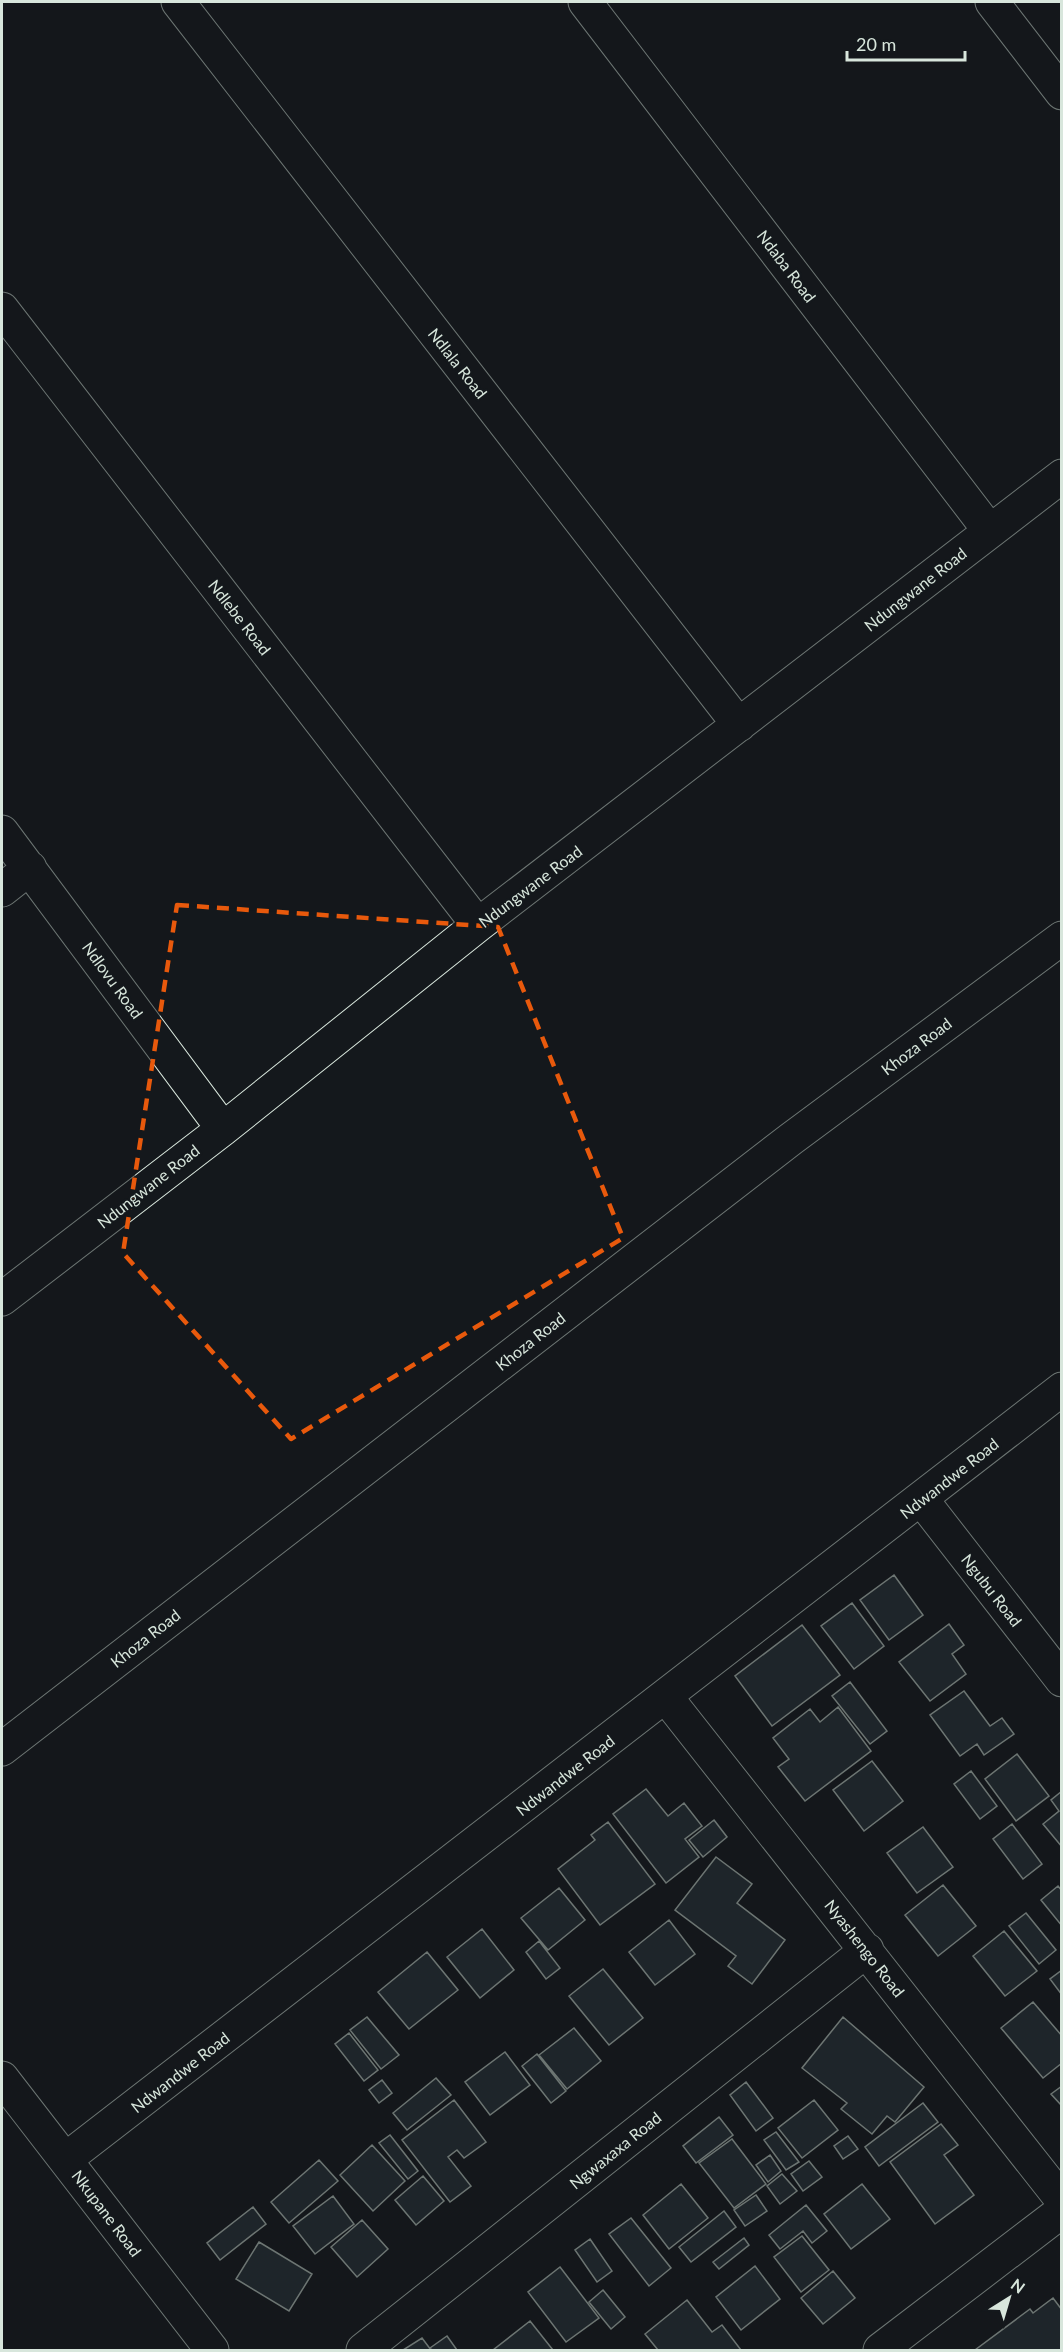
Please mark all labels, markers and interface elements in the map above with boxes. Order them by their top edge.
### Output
scale bar [847,24,966,62]
text: 20 m [856,33,896,55]
street label: Ndaba Road [754,226,820,306]
street label: Ndlala Road [425,324,491,402]
street label: Ndungwane Road [860,543,970,635]
street label: Ndlebe Road [205,576,275,658]
street label: Ndungwane Road [475,841,585,931]
street label: Ndlovu Road [79,938,147,1022]
street label: Khoza Road [877,1013,955,1079]
street label: Ndungwane Road [93,1140,203,1232]
street label: Khoza Road [491,1308,569,1374]
street label: Ndwandwe Road [896,1434,1002,1522]
street label: Ngubu Road [958,1550,1026,1630]
street label: Khoza Road [106,1605,184,1671]
street label: Ndwandwe Road [512,1731,618,1819]
street label: Nyashengo Road [821,1896,909,2000]
street label: Ndwandwe Road [127,2028,233,2116]
street label: Ngwaxaxa Road [565,2107,665,2193]
street label: Nkupane Road [68,2166,146,2260]
north arrow [979,2268,1039,2328]
text: N [1008,2274,1029,2297]

